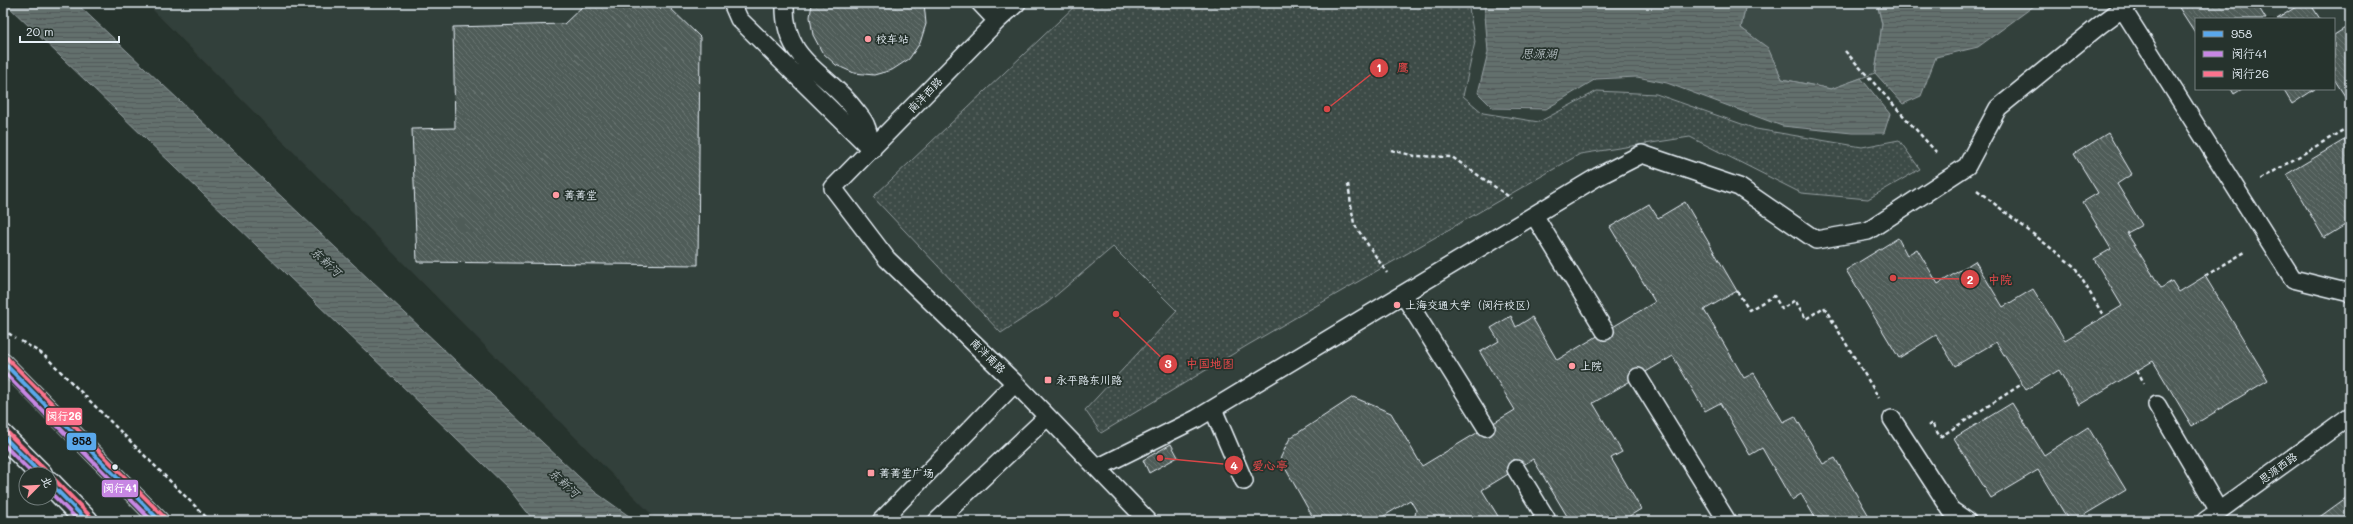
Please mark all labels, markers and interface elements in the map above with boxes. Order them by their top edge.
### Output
scale bar [20,18,119,44]
legend [2195,18,2335,90]
text: 20 m [26,23,54,39]
text: 958 [2231,25,2252,41]
place label: 校车站 [876,31,909,46]
marker: 校车站 [863,34,873,44]
water label: 思源湖 [1521,45,1558,61]
text: 闵行41 [2231,45,2267,61]
callout: 鹰 [1369,56,1417,80]
text: 1 [1376,59,1382,75]
text: 鹰 [1397,59,1409,75]
text: 闵行26 [2231,65,2269,81]
street label: 南洋西路 [904,74,945,116]
place label: 菁菁堂 [564,187,597,202]
marker: 菁菁堂 [551,190,561,200]
water label: 东新河 [308,243,347,281]
callout: 中院 [1960,267,2020,291]
text: 2 [1967,271,1974,287]
text: 中院 [1988,271,2012,287]
place label: 上海交通大学（闵行校区） [1405,297,1537,312]
marker: 上海交通大学（闵行校区） [1392,300,1402,310]
street label: 南洋南路 [967,335,1009,377]
callout: 中国地图 [1158,352,1242,376]
text: 3 [1164,355,1172,371]
text: 中国地图 [1186,355,1234,371]
place label: 上院 [1580,358,1602,373]
marker: 上院 [1567,361,1577,371]
place label: 永平路东川路 [1056,372,1122,387]
marker: 永平路东川路 [1043,375,1053,385]
line badge: 闵行26 [45,407,83,426]
text: 闵行26 [47,408,82,423]
line badge: 958 [66,432,97,451]
text: 958 [72,433,92,448]
street label: 思源西路 [2255,449,2300,487]
callout: 爱心亭 [1224,453,1296,477]
text: 4 [1230,457,1238,473]
text: 爱心亭 [1252,457,1288,473]
unlabelled marker [110,462,120,472]
water label: 东新河 [546,464,585,502]
place label: 菁菁堂广场 [879,465,934,480]
north arrow [18,466,58,506]
marker: 菁菁堂广场 [866,468,876,478]
text: 北 [39,474,57,490]
line badge: 闵行41 [101,479,139,498]
text: 闵行41 [103,480,137,495]

